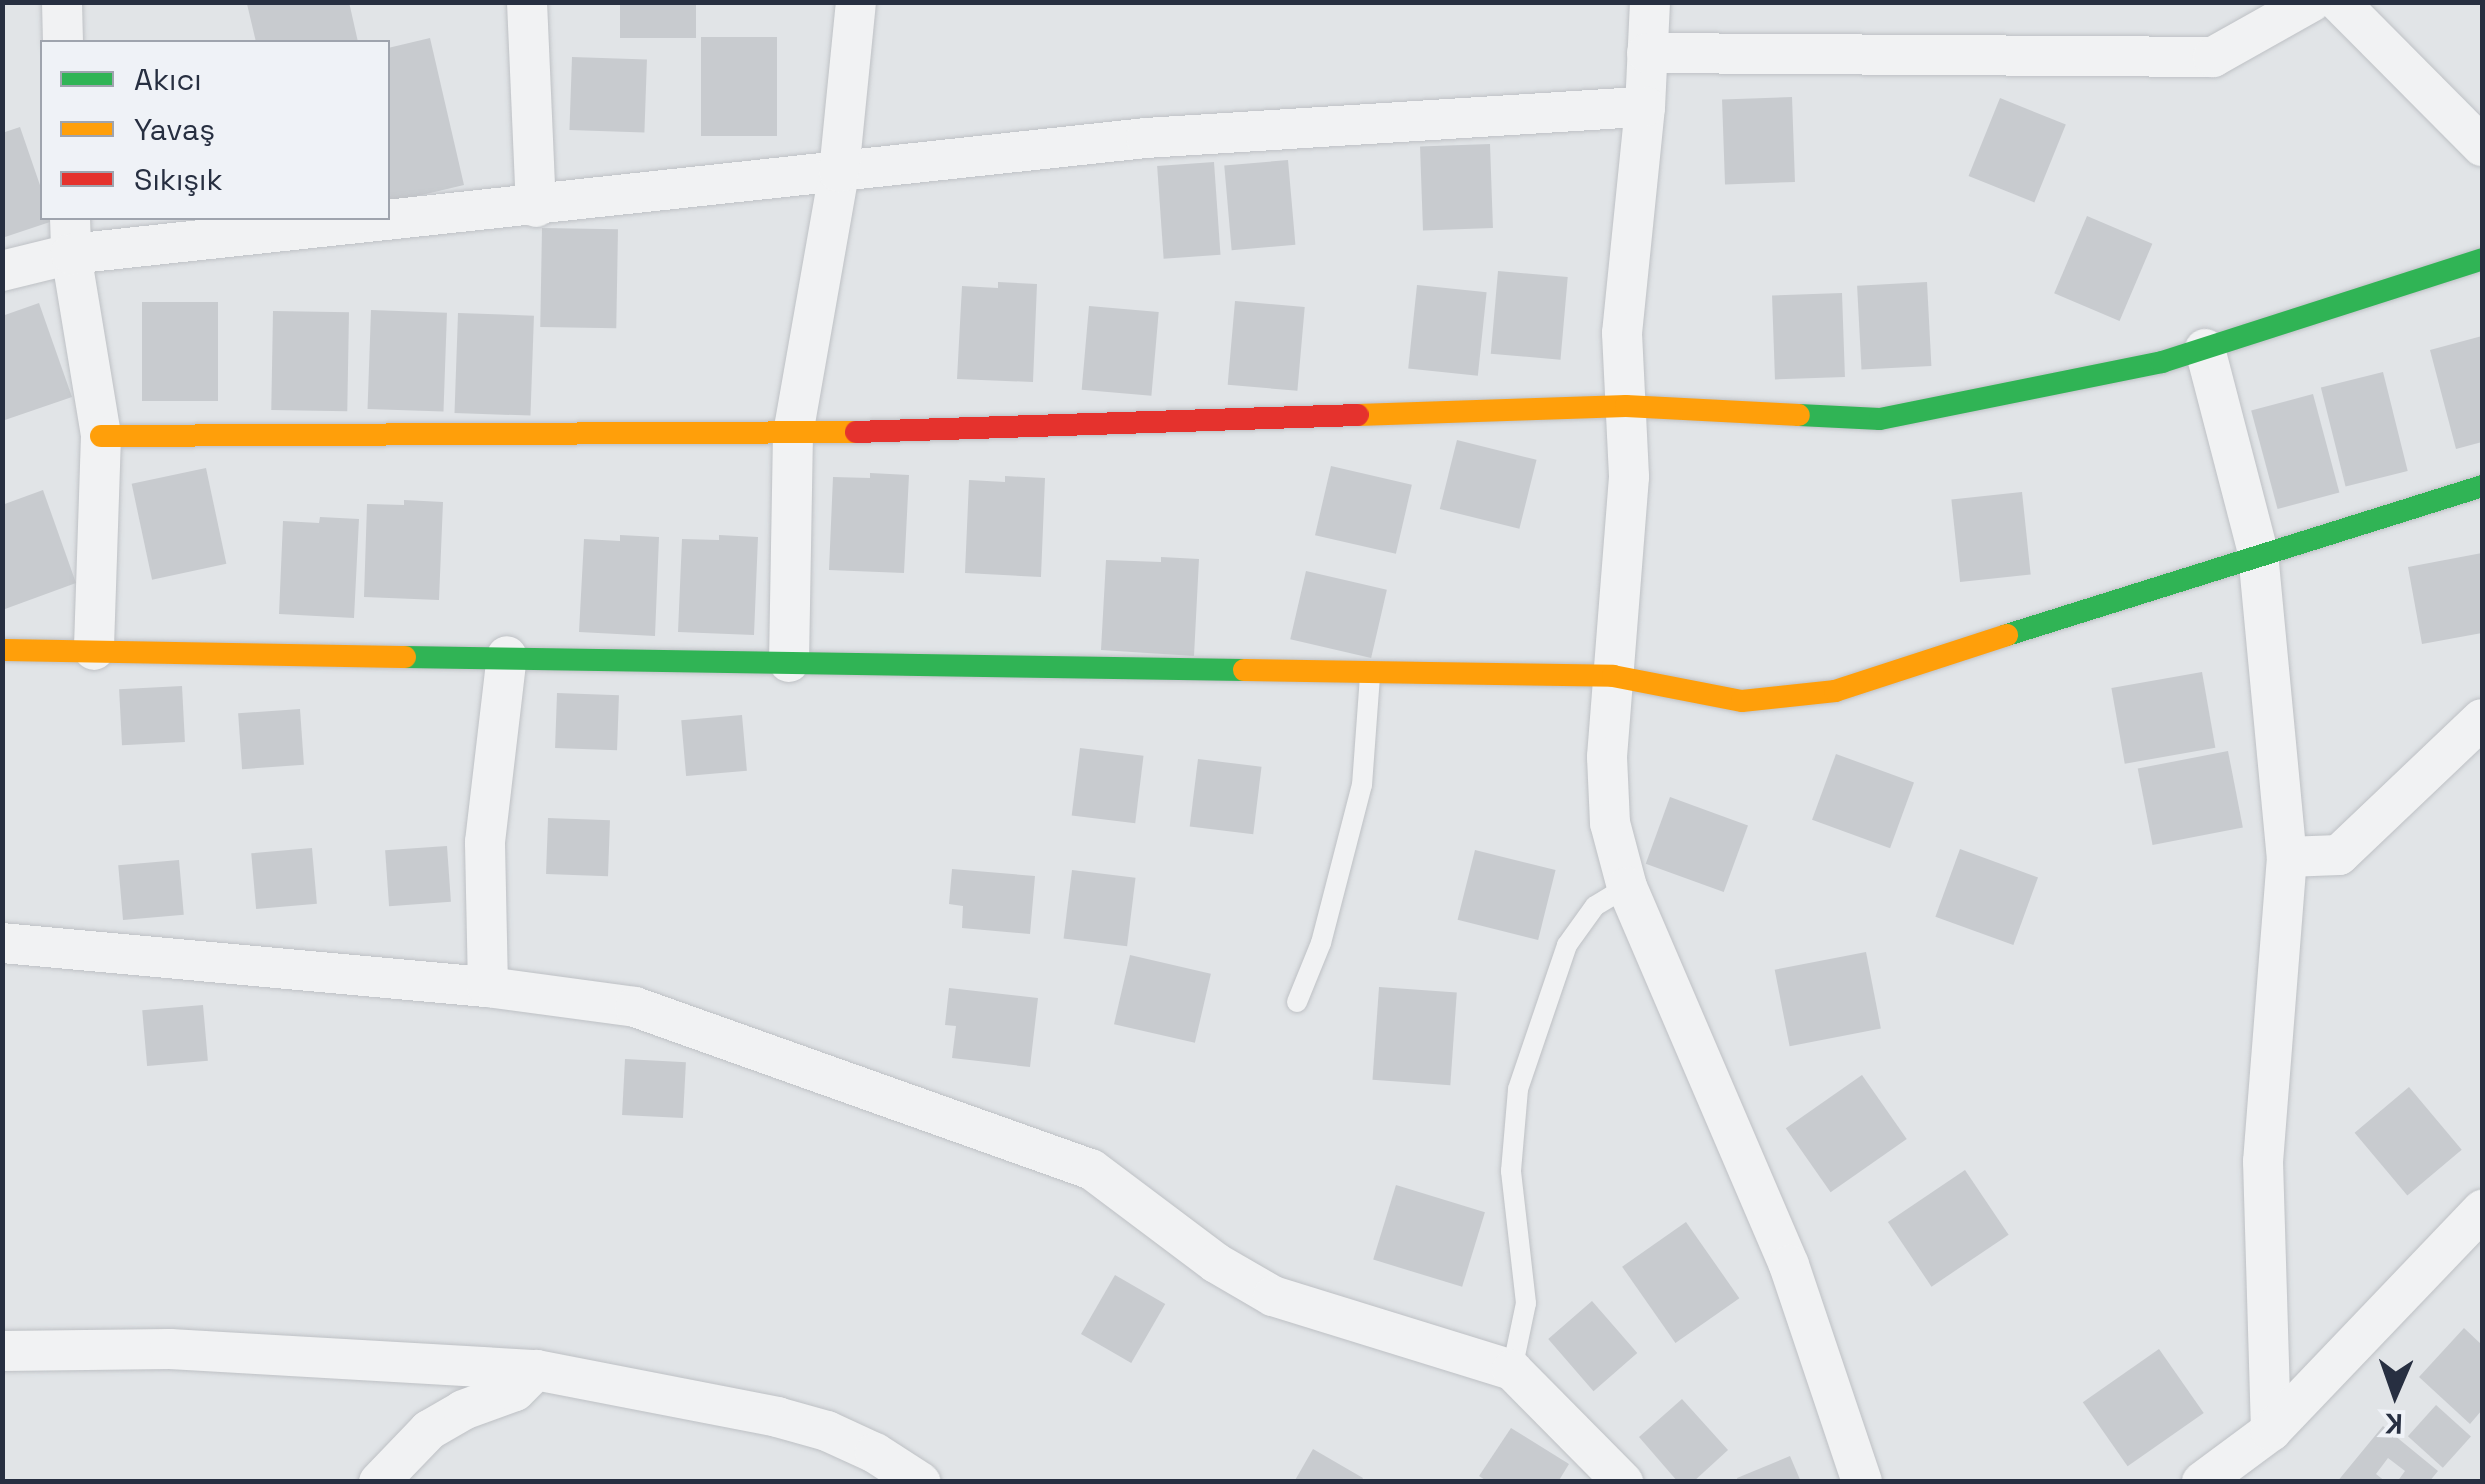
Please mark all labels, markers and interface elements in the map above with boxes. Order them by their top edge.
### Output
legend [40,40,390,220]
text: Akıcı [134,60,202,99]
text: Yavaş [134,110,215,149]
text: Sıkışık [134,160,223,199]
north arrow [2345,1344,2445,1444]
text: K [2385,1406,2403,1442]

